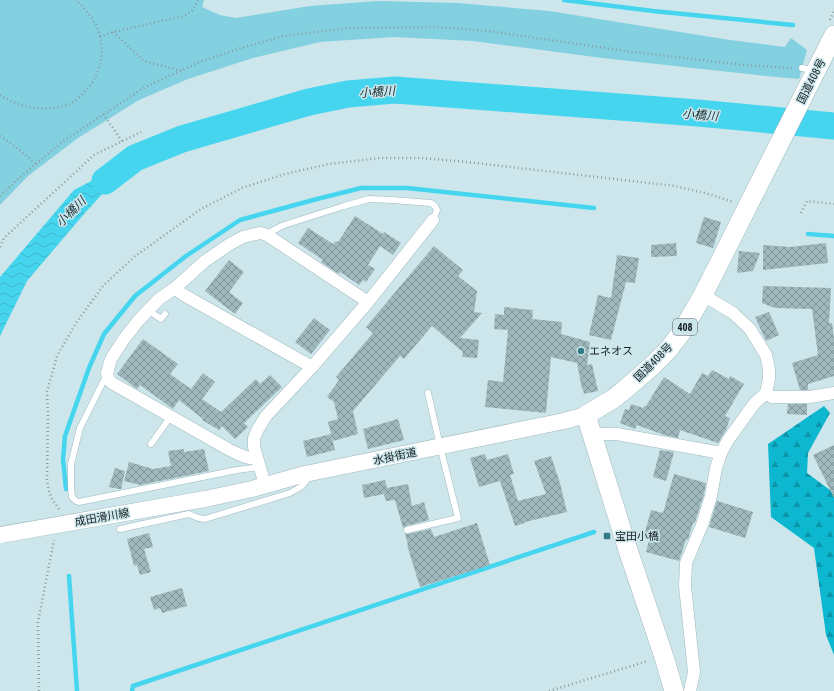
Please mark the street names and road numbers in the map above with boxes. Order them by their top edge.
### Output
street label: 国道408号 [794,56,828,106]
road number: 408 [673,319,697,335]
street label: 国道408号 [631,340,675,384]
street label: 水掛街道 [372,446,418,467]
street label: 成田滑川線 [74,506,130,529]

